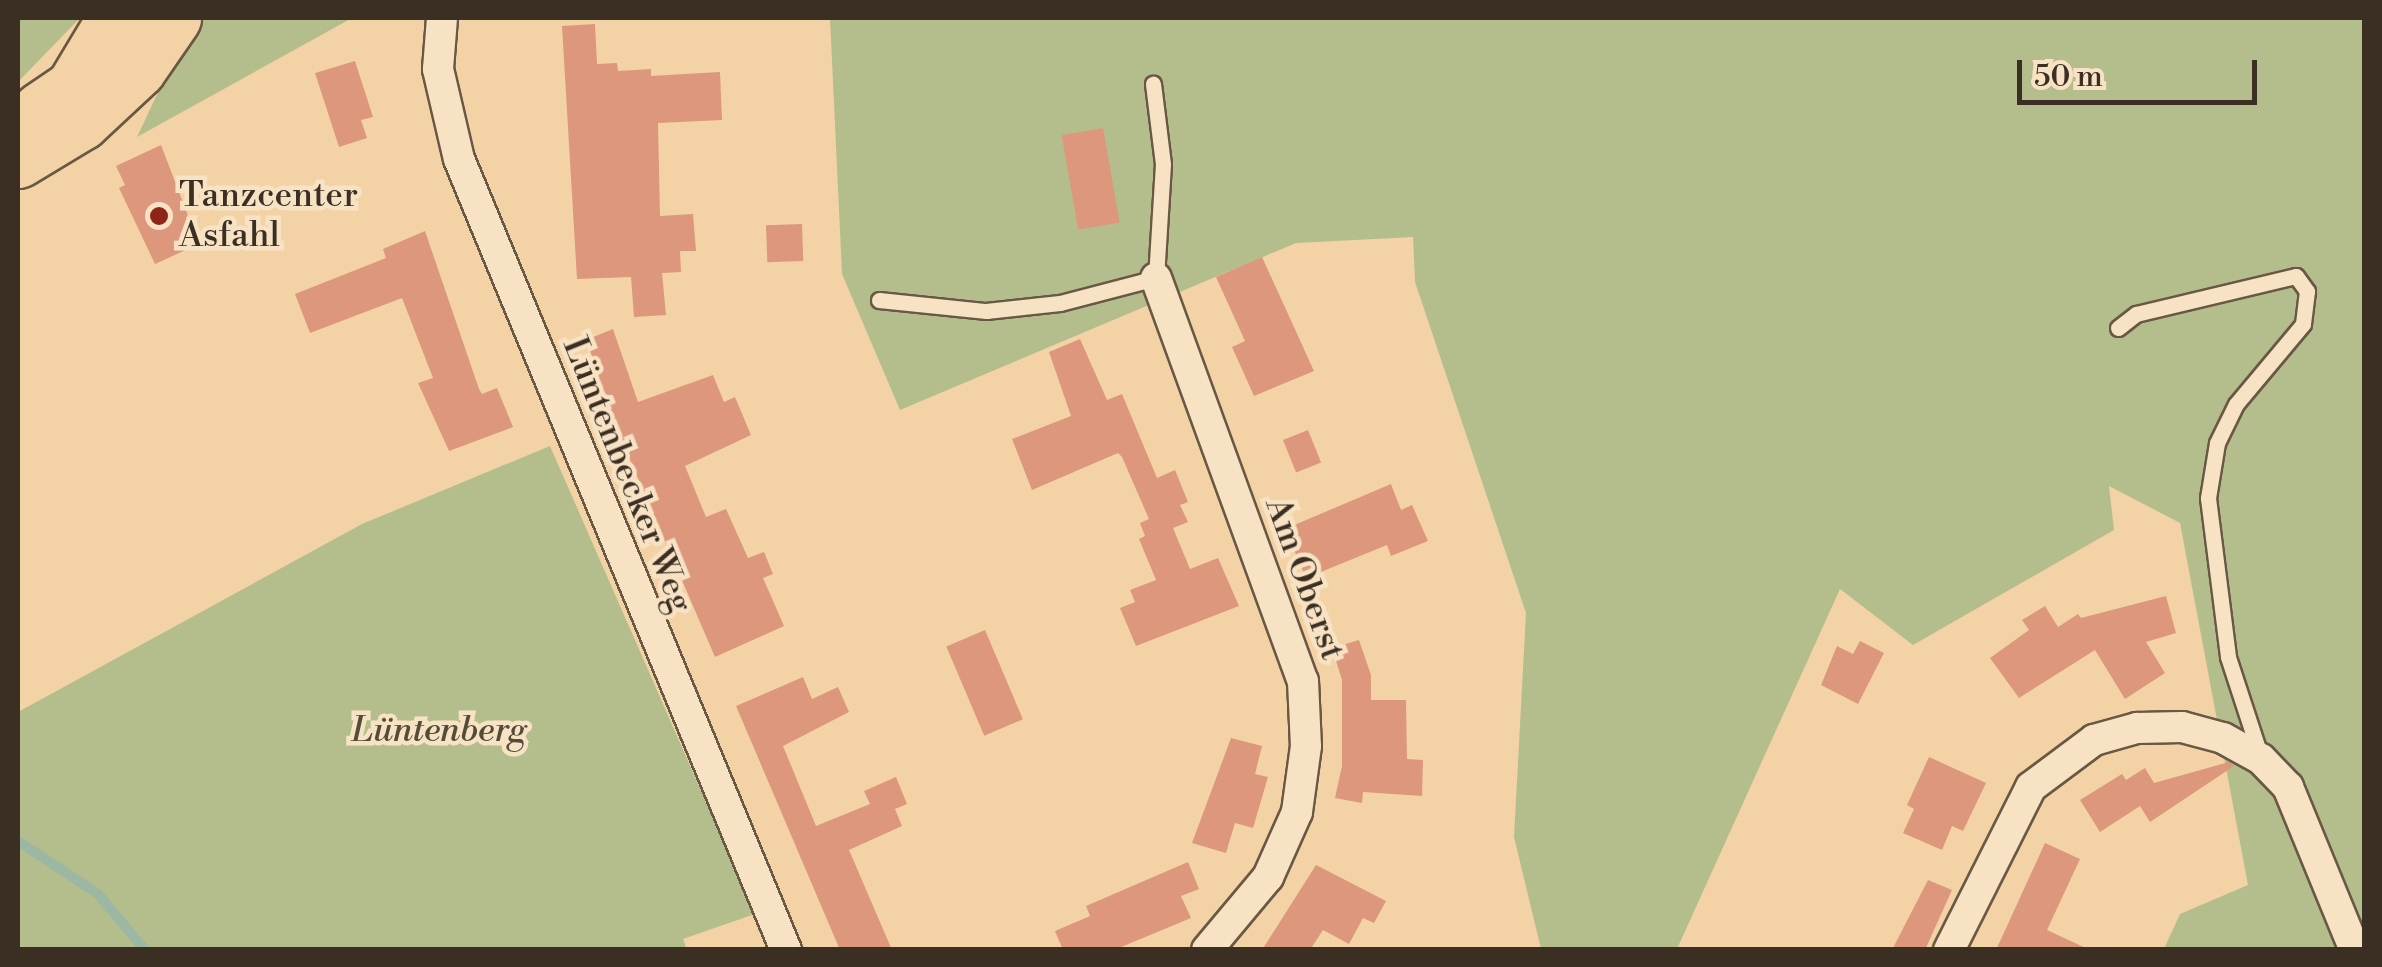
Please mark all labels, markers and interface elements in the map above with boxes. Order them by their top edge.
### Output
scale bar [2022,40,2262,102]
text: 50 m [2034,58,2103,96]
place label: Tanzcenter Asfahl [179,175,358,257]
marker: Tanzcenter Asfahl [148,205,170,227]
street label: Lüntenbecker Weg [553,331,701,619]
street label: Am Oberst [1255,492,1353,666]
park label: Lüntenberg [352,710,526,752]

